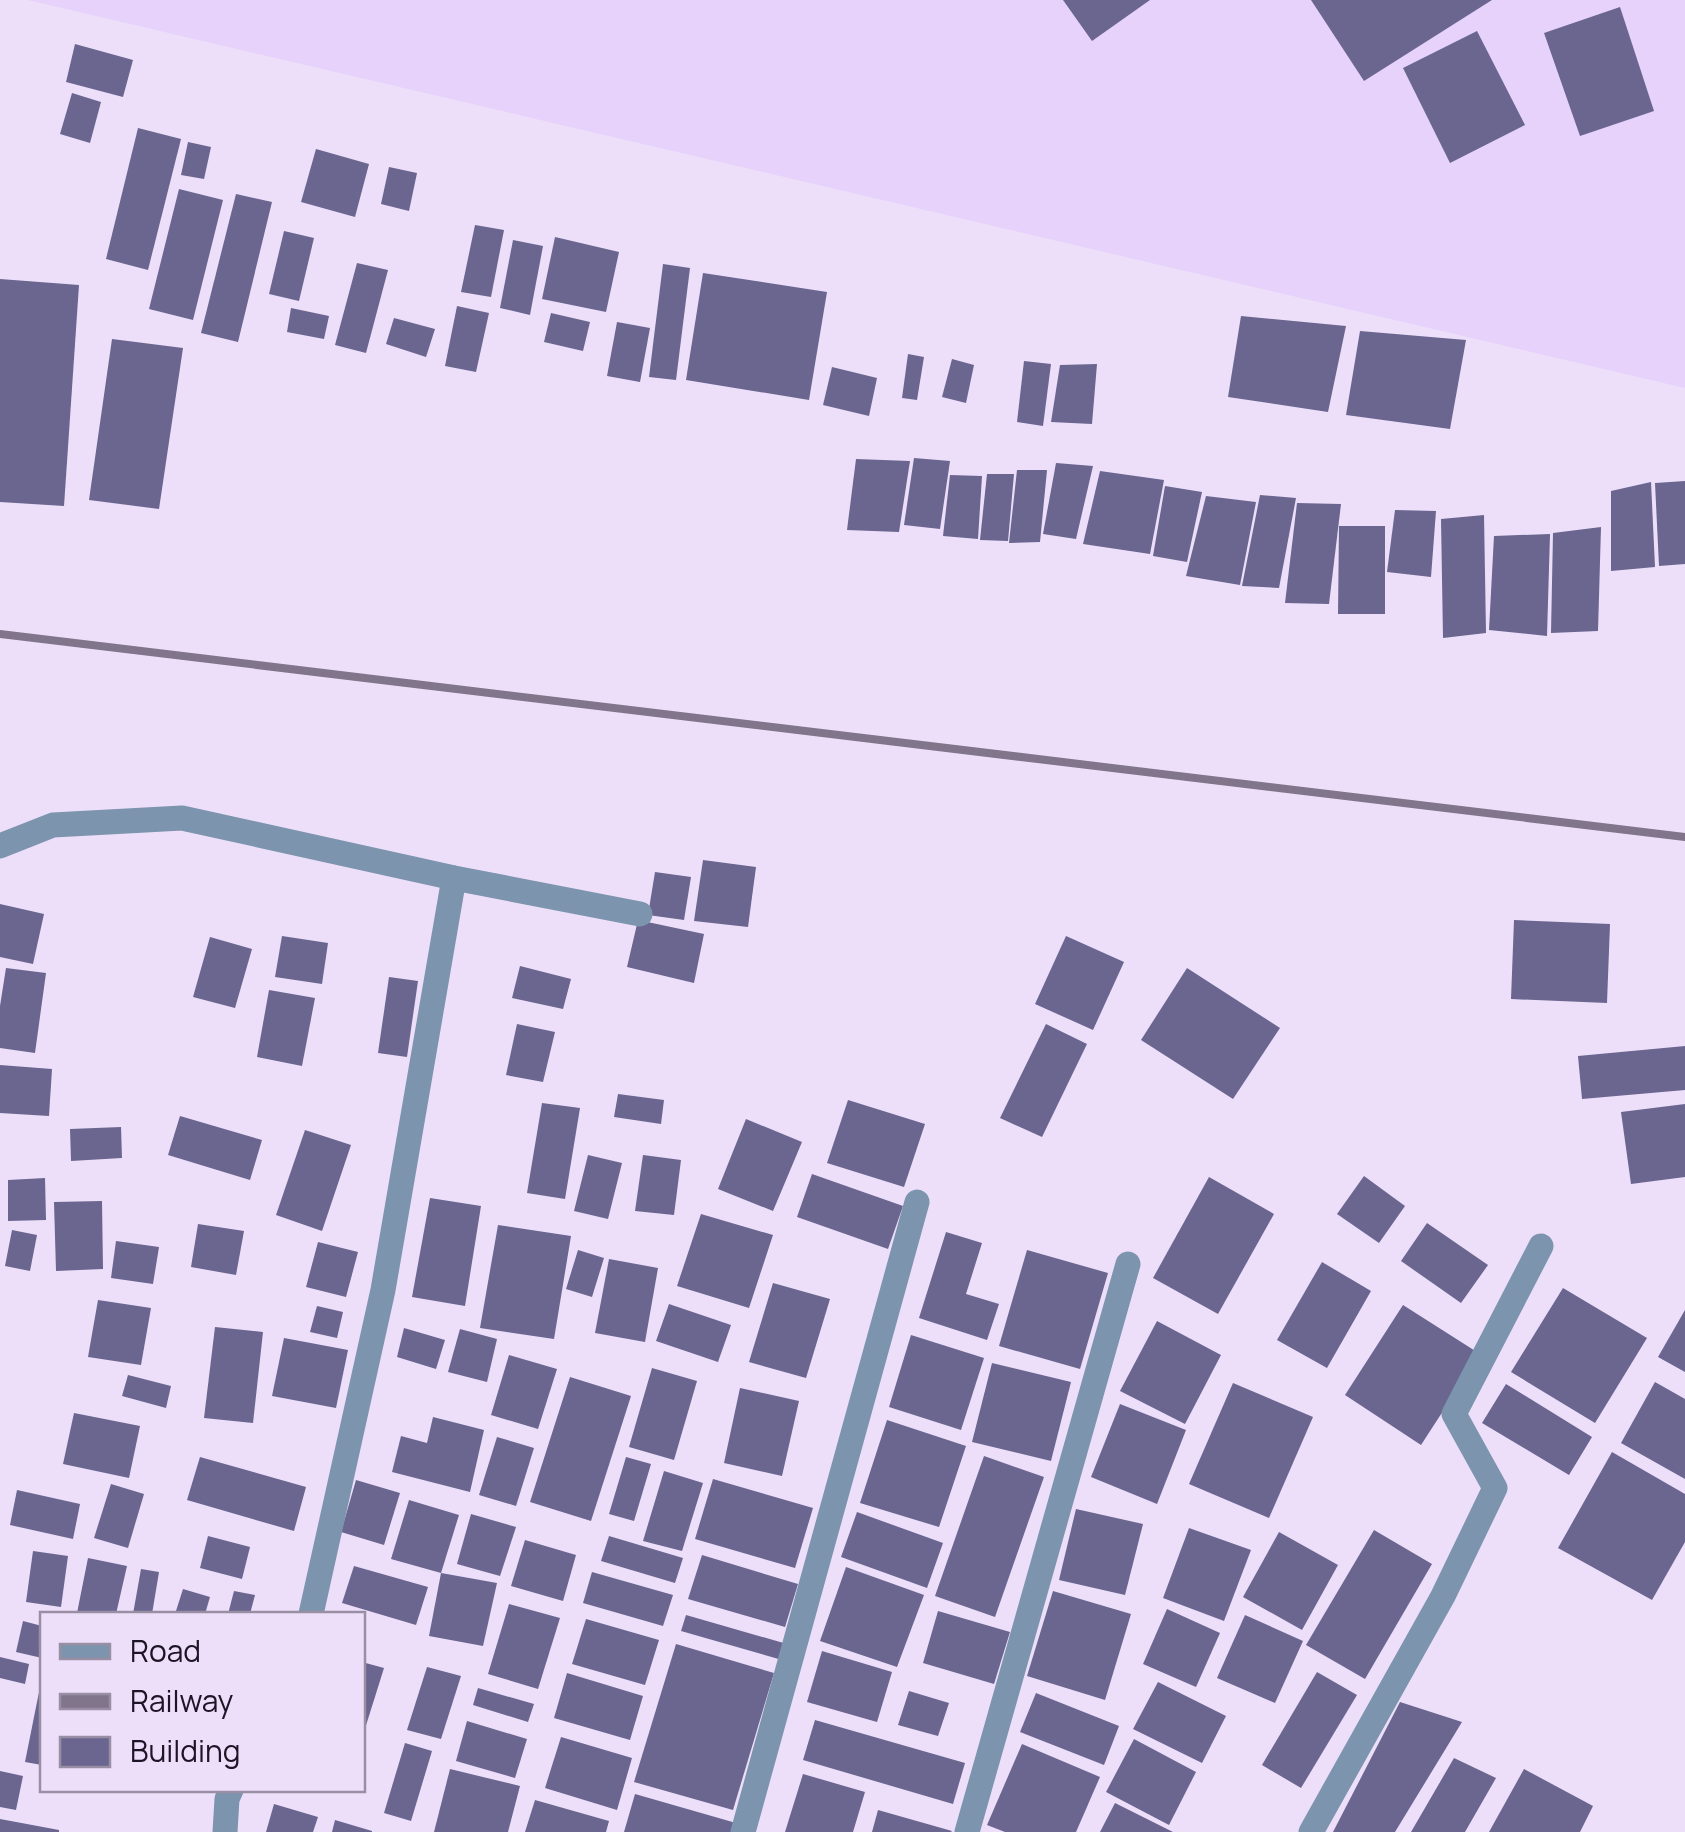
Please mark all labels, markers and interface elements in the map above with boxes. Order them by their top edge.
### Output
legend [40,1612,365,1792]
text: Road [130,1630,201,1671]
text: Railway [130,1680,233,1721]
text: Building [130,1730,241,1771]

